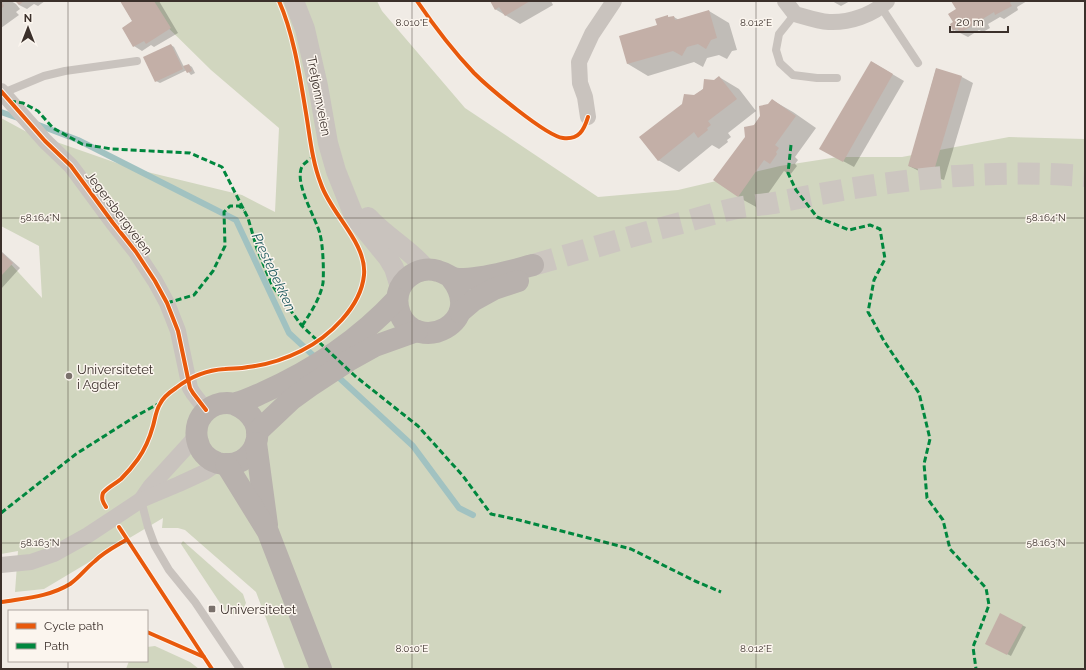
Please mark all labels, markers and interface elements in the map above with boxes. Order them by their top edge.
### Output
north arrow [8,8,48,48]
scale bar [950,8,1008,34]
text: N [24,12,32,25]
text: 20 m [956,15,984,29]
text: 8.010°E [396,17,428,28]
text: 8.012°E [740,17,772,28]
street label: Tretjønnveien [304,55,334,137]
street label: Jegersbergveien [83,168,155,258]
text: 58.164°N [20,212,60,223]
text: 58.164°N [1026,212,1066,223]
water label: Prestebekken [249,230,299,314]
place label: Universitetet i Agder [77,362,154,392]
marker: Universitetet i Agder [64,371,74,381]
text: 58.163°N [20,537,60,548]
text: 58.163°N [1026,537,1066,548]
place label: Universitetet [220,602,297,617]
marker: Universitetet [207,604,217,614]
legend [8,610,148,662]
text: Cycle path [44,619,103,633]
text: Path [44,639,69,653]
text: 8.010°E [396,643,428,654]
text: 8.012°E [740,643,772,654]

